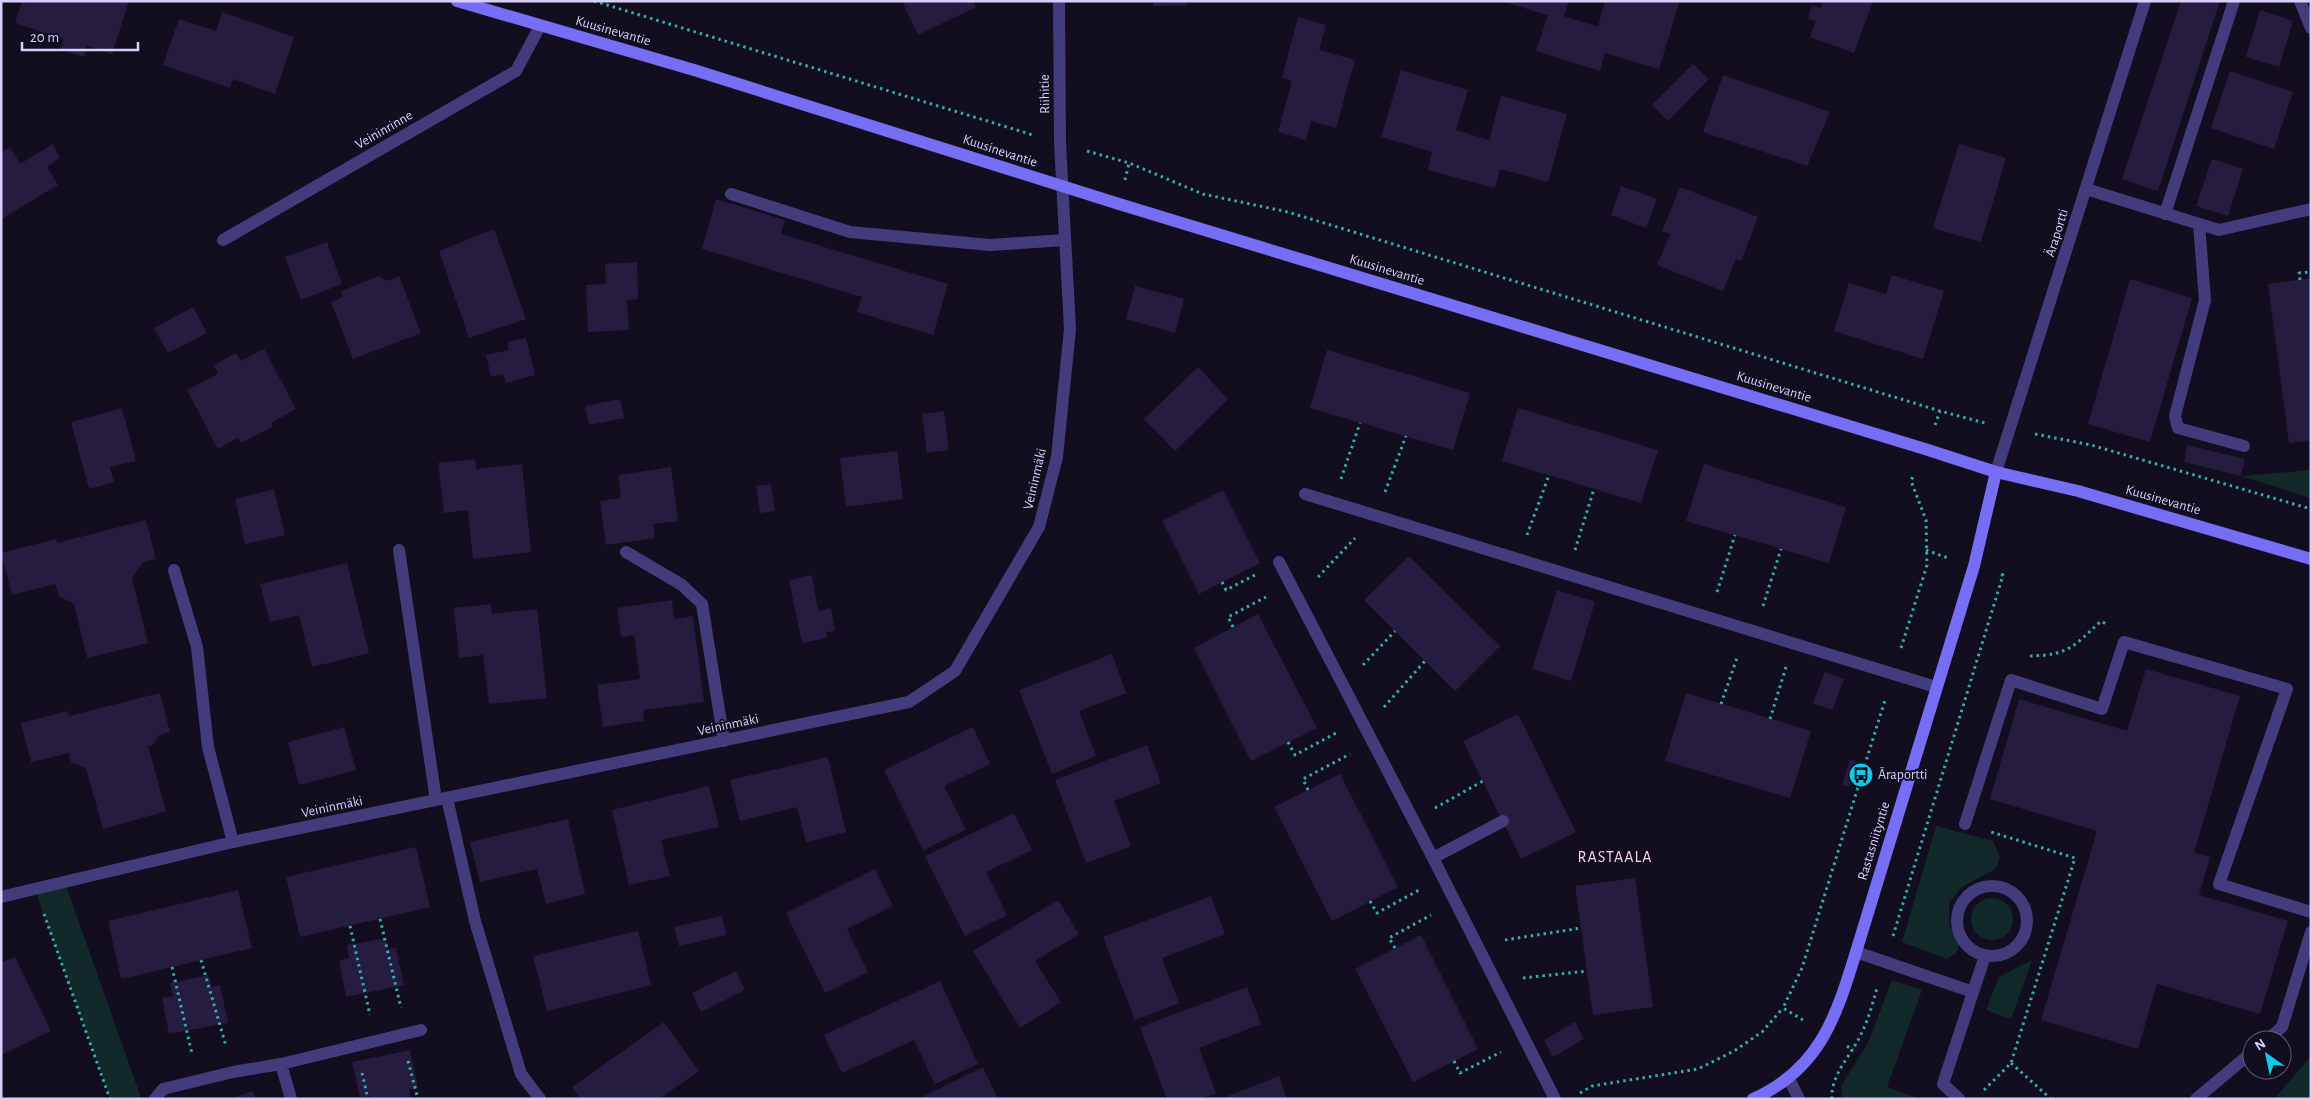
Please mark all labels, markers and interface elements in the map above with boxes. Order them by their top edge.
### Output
street label: Kuusinevantie [574,14,652,48]
scale bar [22,20,139,52]
text: 20 m [30,30,59,45]
street label: Riihitie [1038,74,1052,114]
street label: Veininrinne [353,108,415,152]
street label: Kuusinevantie [961,132,1039,170]
street label: Äraportti [2041,207,2071,259]
street label: Kuusinevantie [1348,252,1426,288]
street label: Kuusinevantie [1735,369,1813,405]
street label: Veininmäki [1021,447,1049,511]
street label: Kuusinevantie [2124,483,2202,517]
street label: Veininmäki [696,712,760,738]
bus stop icon: Äraportti [1848,762,1874,788]
place label: Äraportti [1878,766,1928,782]
street label: Veininmäki [300,794,364,820]
street label: Rastasniityntie [1855,800,1893,882]
district label: RASTAALA [1578,849,1652,865]
north arrow [2242,1030,2292,1080]
text: N [2253,1036,2268,1053]

